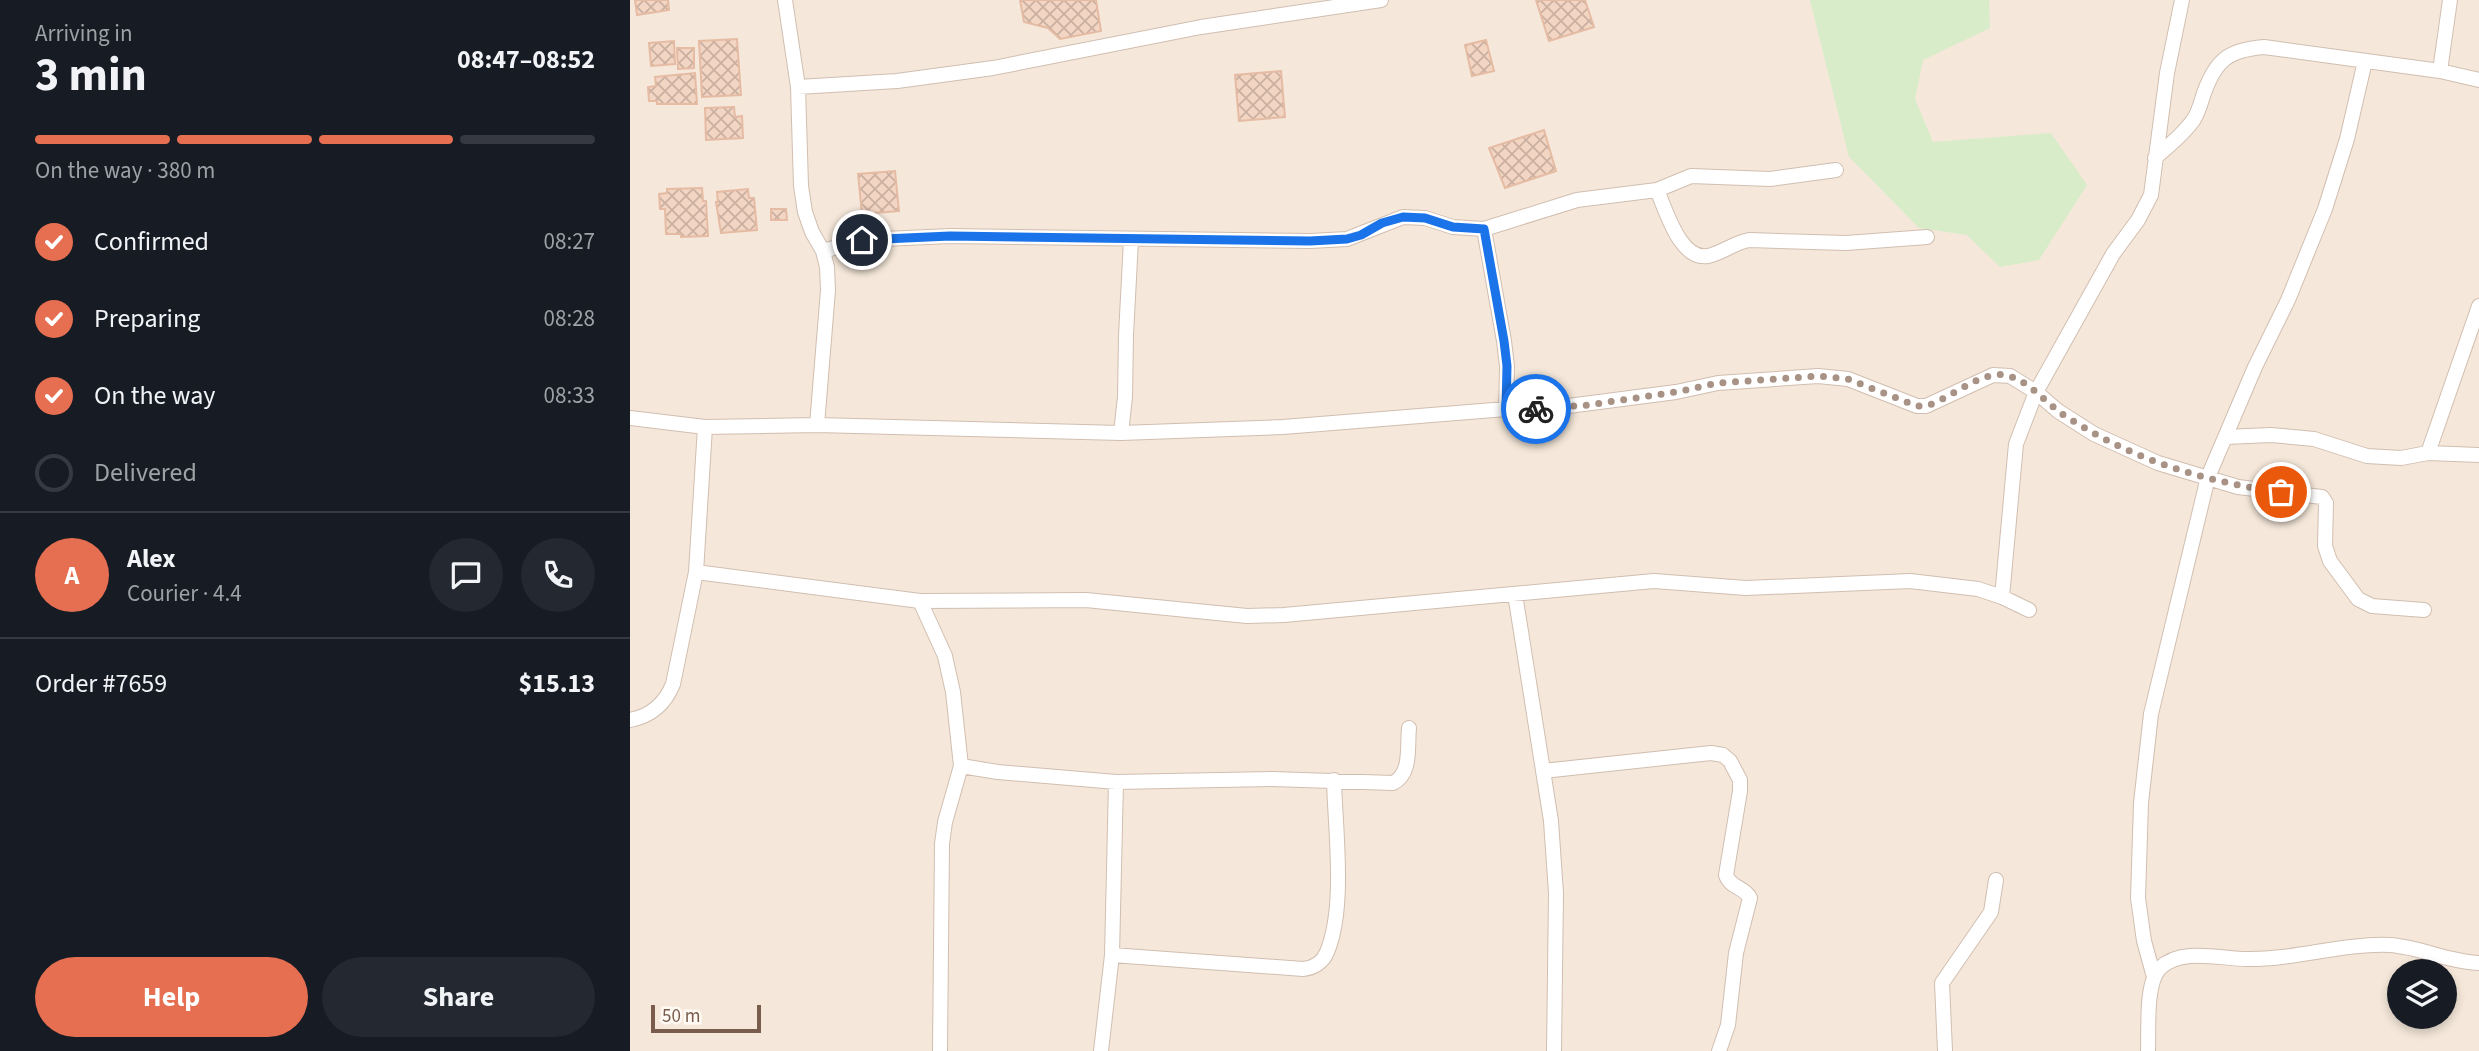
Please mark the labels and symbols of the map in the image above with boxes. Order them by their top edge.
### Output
pin [832,210,892,270]
courier [1501,374,1571,444]
pin [2251,462,2311,522]
scale bar [651,1002,761,1034]

